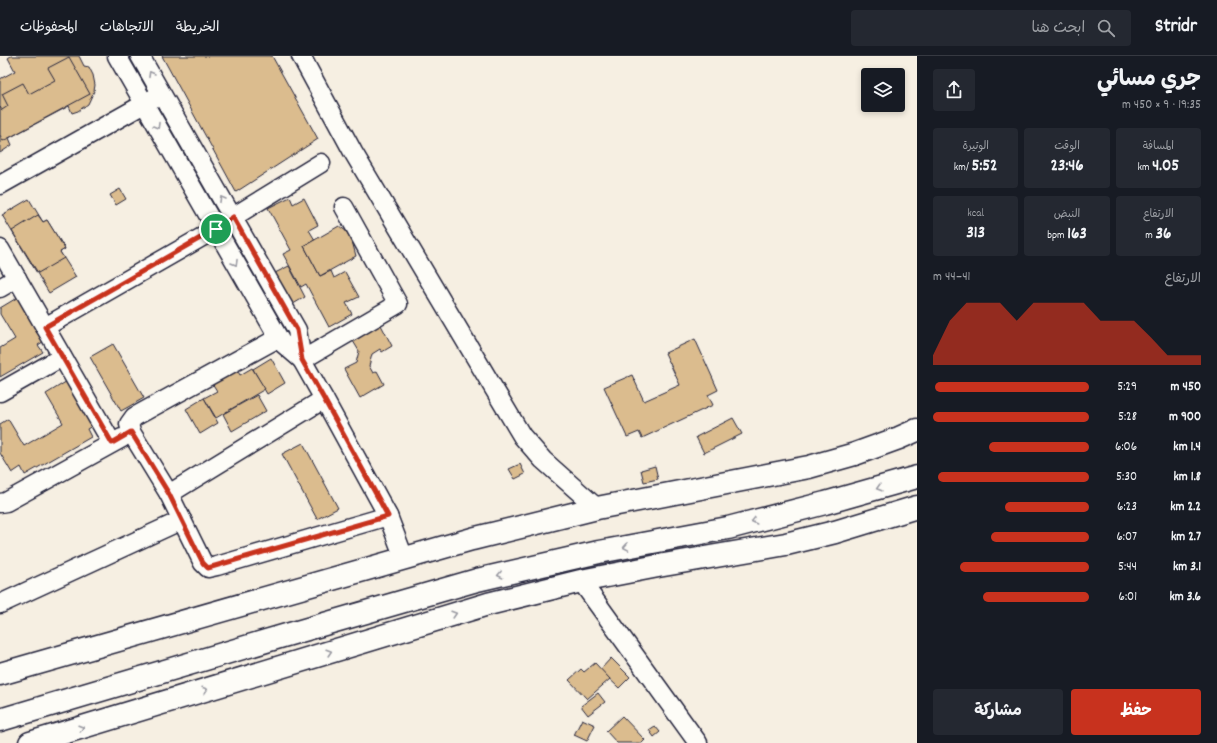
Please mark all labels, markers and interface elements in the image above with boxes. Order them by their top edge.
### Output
search box [851,10,1131,46]
text: Stridr [1155,14,1197,41]
icon: search [1095,17,1117,39]
text: المحفوظات [20,18,78,38]
text: الاتجاهات [100,18,154,38]
text: الخريطة [176,18,219,38]
text: ابحث هنا [1032,18,1085,40]
text: جري مسائي [1097,65,1201,96]
map controls [861,68,905,112]
button: layers [861,68,905,112]
button: share [933,69,975,111]
one-way arrow [148,71,155,78]
text: 19:35 · 9 × 450 m [1122,96,1201,115]
one-way arrow [152,122,159,129]
text: الوتيرة [962,139,989,155]
text: الوقت [1054,139,1080,155]
text: المسافة [1143,139,1174,155]
text: 5:52 [972,155,998,179]
text: 23:46 [1050,155,1084,179]
text: 4.05 [1152,155,1179,179]
text: /km [954,160,972,176]
text: km [1138,160,1152,176]
one-way arrow [220,196,227,203]
text: kcal [967,206,984,222]
text: النبض [1054,207,1080,223]
text: الارتفاع [1143,207,1174,223]
pin [199,212,233,246]
icon: arrive [205,218,227,240]
text: 313 [966,222,985,246]
text: 163 [1067,223,1087,247]
text: 36 [1155,223,1171,247]
text: bpm [1047,228,1067,244]
text: m [1145,228,1155,244]
one-way arrow [231,259,238,266]
text: 41–44 m [933,268,970,287]
text: الارتفاع [1165,270,1201,289]
text: 5:29 [1117,378,1137,397]
text: 450 m [1171,378,1201,397]
text: 5:28 [1118,408,1137,427]
text: 900 m [1169,408,1201,427]
text: 6:06 [1115,438,1137,457]
text: 1.4 km [1173,438,1201,457]
text: 5:30 [1116,468,1137,487]
text: 1.8 km [1174,468,1201,487]
one-way arrow [876,483,883,492]
text: 6:23 [1117,498,1137,517]
text: 2.2 km [1170,498,1201,517]
one-way arrow [751,517,757,525]
text: 6:07 [1116,528,1137,547]
text: 2.7 km [1171,528,1201,547]
one-way arrow [623,542,630,550]
text: 5:44 [1118,558,1137,577]
text: 3.1 km [1173,558,1201,577]
one-way arrow [496,570,503,578]
text: 6:01 [1119,588,1137,607]
text: 3.6 km [1169,588,1201,607]
one-way arrow [450,610,457,619]
one-way arrow [326,648,333,657]
one-way arrow [201,686,208,695]
button: مشاركة [933,689,1063,735]
button: حفظ [1071,689,1201,735]
one-way arrow [77,724,84,733]

